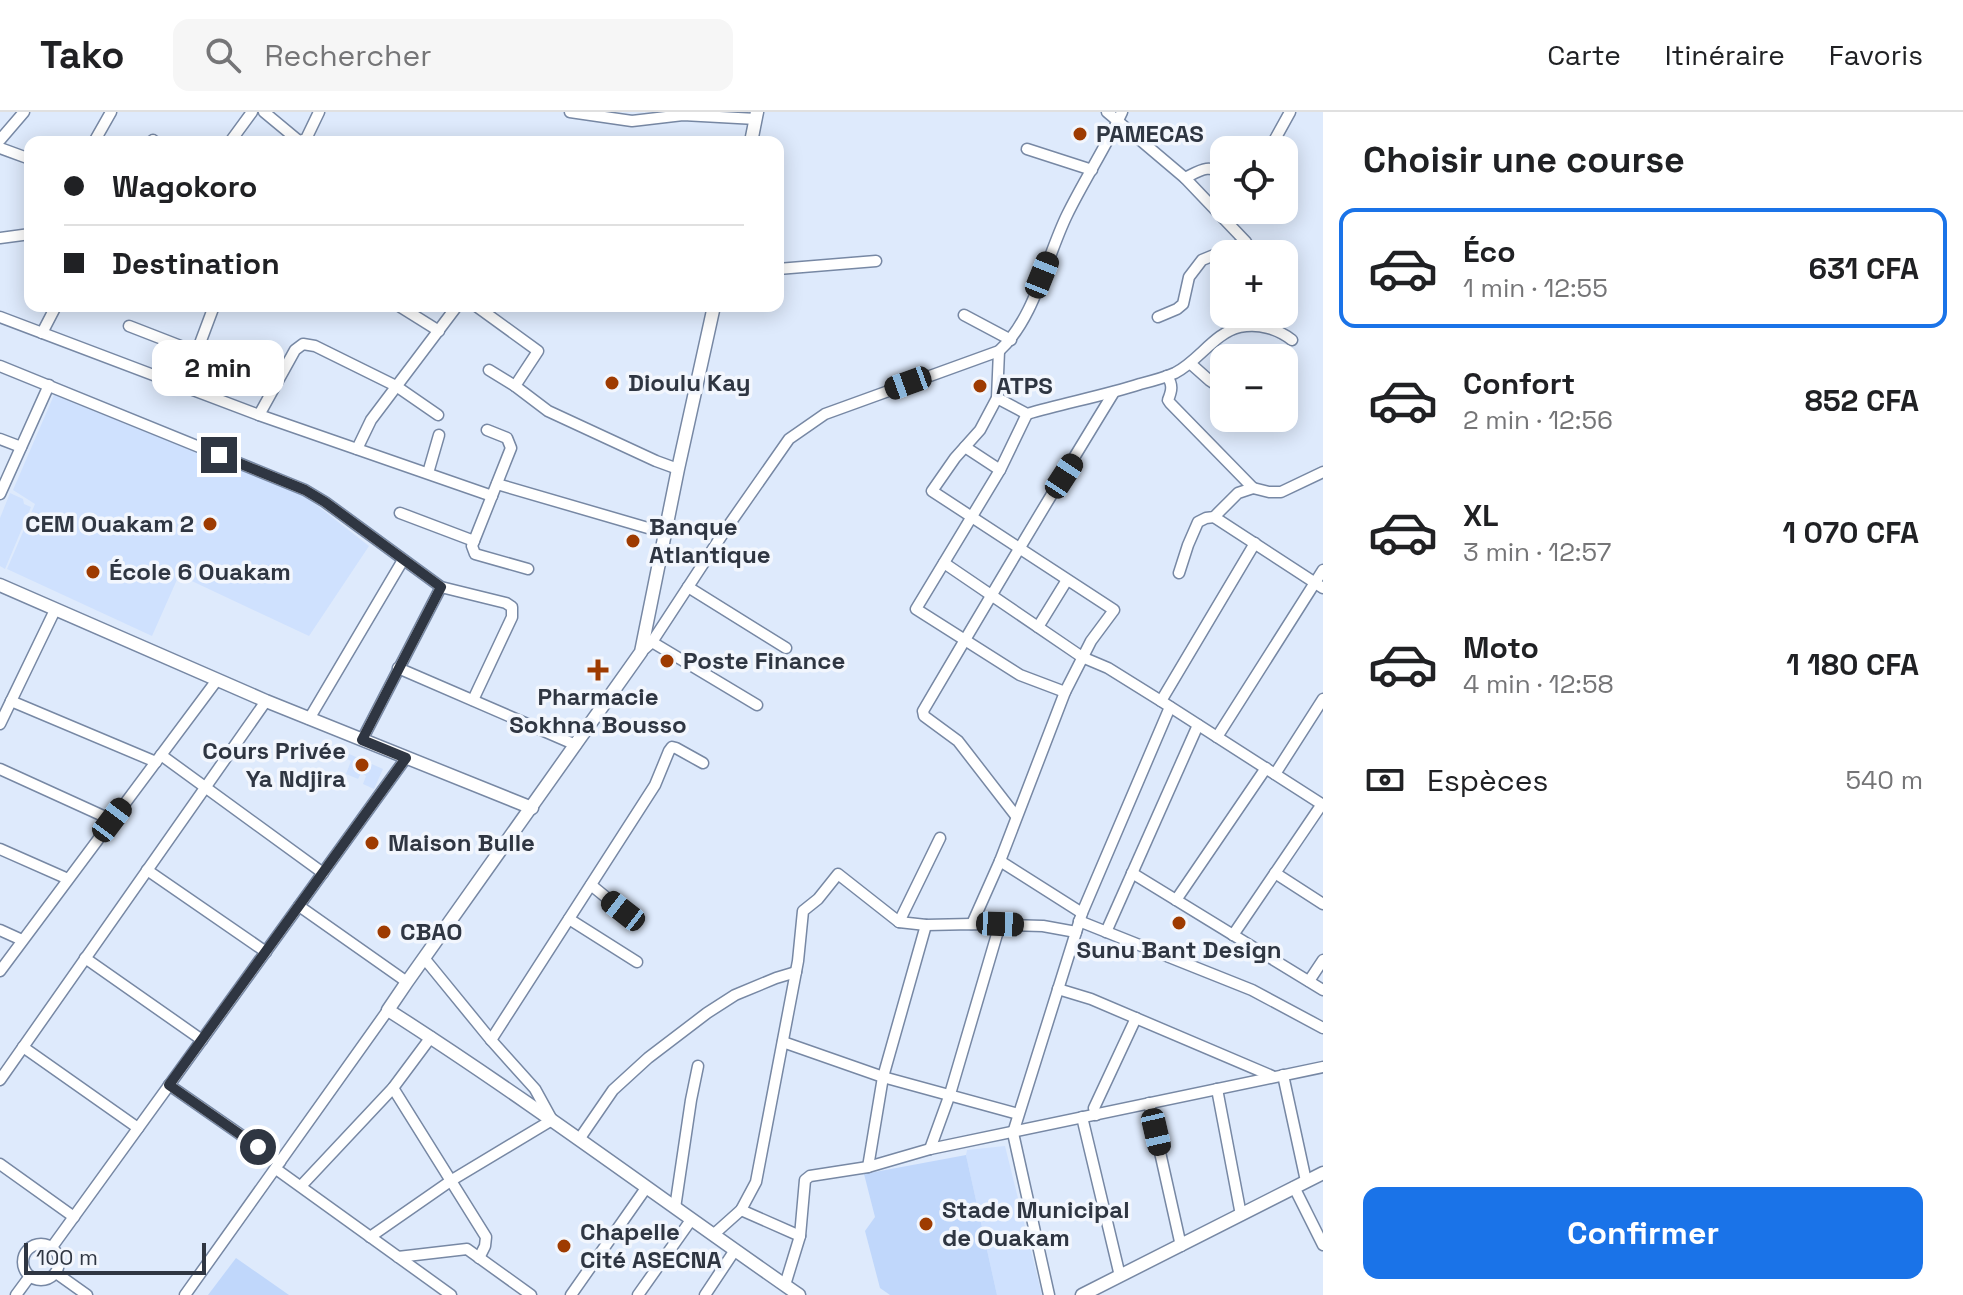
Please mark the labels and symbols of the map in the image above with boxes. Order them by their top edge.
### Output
place label: PAMECAS [1096,118,1204,149]
marker: PAMECAS [1071,125,1089,143]
car [1022,248,1062,302]
callout: 2 min [153,339,285,395]
car [881,364,935,402]
place label: Dioulu Kay [628,367,750,398]
place label: ATPS [996,370,1053,401]
marker: Dioulu Kay [603,374,621,392]
marker: ATPS [971,377,989,395]
route end [201,437,237,473]
car [1041,449,1087,503]
place label: CEM Ouakam 2 [25,508,194,539]
place label: Banque Atlantique [649,511,771,570]
marker: CEM Ouakam 2 [201,515,219,533]
marker: Banque Atlantique [624,532,642,550]
place label: École 6 Ouakam [109,556,291,587]
marker: École 6 Ouakam [84,563,102,581]
place label: Poste Finance [683,645,845,676]
marker: Poste Finance [658,652,676,670]
marker: Pharmacie Sokhna Bousso [589,661,607,679]
place label: Pharmacie Sokhna Bousso [509,681,687,740]
place label: Cours Privée Ya Ndjira [202,735,346,794]
marker: Cours Privée Ya Ndjira [353,756,371,774]
car [88,794,136,846]
place label: Maison Bulle [388,827,535,858]
marker: Maison Bulle [363,834,381,852]
car [597,887,649,935]
car [976,911,1024,937]
marker: Sunu Bant Design [1170,914,1188,932]
place label: CBAO [400,916,463,947]
marker: CBAO [375,923,393,941]
place label: Sunu Bant Design [1077,934,1281,965]
car [1139,1106,1173,1158]
route start [240,1129,276,1165]
place label: Stade Municipal de Ouakam [942,1194,1130,1253]
marker: Stade Municipal de Ouakam [917,1215,935,1233]
place label: Chapelle Cité ASECNA [580,1216,722,1275]
marker: Chapelle Cité ASECNA [555,1237,573,1255]
scale bar [24,1239,206,1275]

